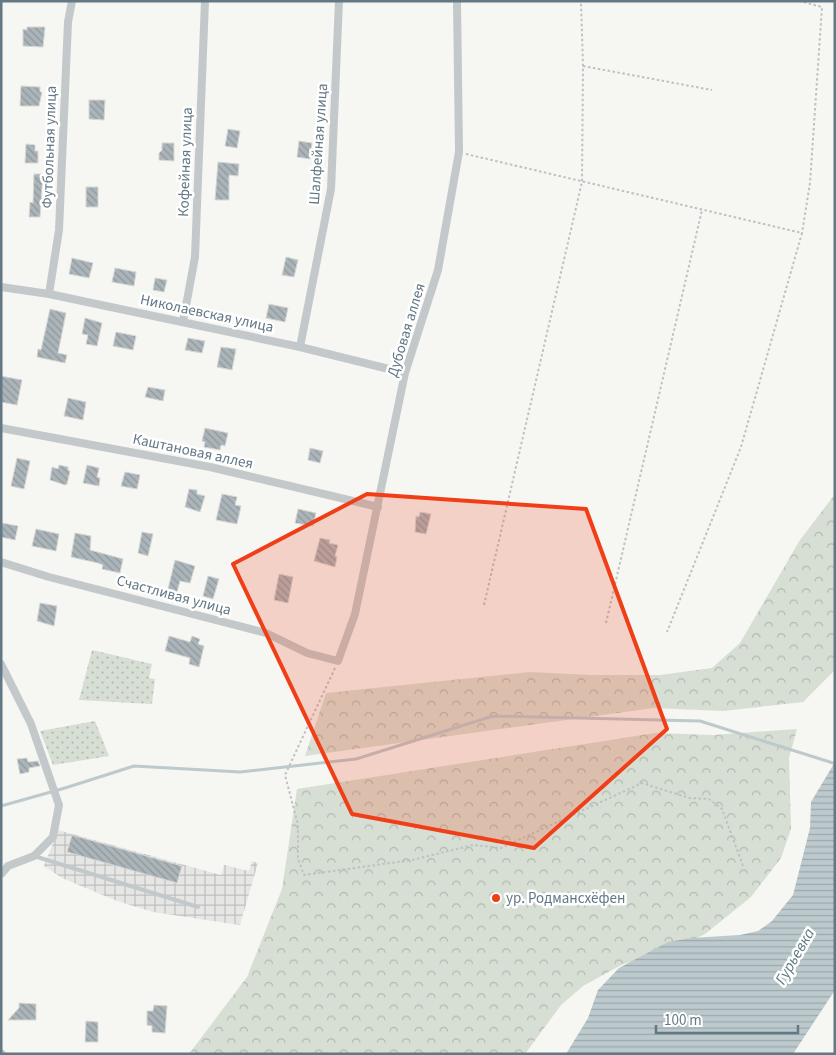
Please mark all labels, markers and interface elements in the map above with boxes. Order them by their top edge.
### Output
street label: Шалфейная улица [304,83,333,205]
street label: Футбольная улица [37,85,62,209]
street label: Кофейная улица [173,107,198,217]
street label: Дубовая аллея [382,280,431,380]
street label: Николаевская улица [138,289,276,338]
street label: Каштановая аллея [131,428,255,475]
street label: Счастливая улица [114,570,234,621]
place label: ур. Родмансхёфен [506,888,625,909]
marker: ур. Родмансхёфен [490,892,502,904]
water label: Гурьевка [770,924,820,989]
scale bar [656,1002,798,1034]
text: 100 m [664,1010,702,1031]

